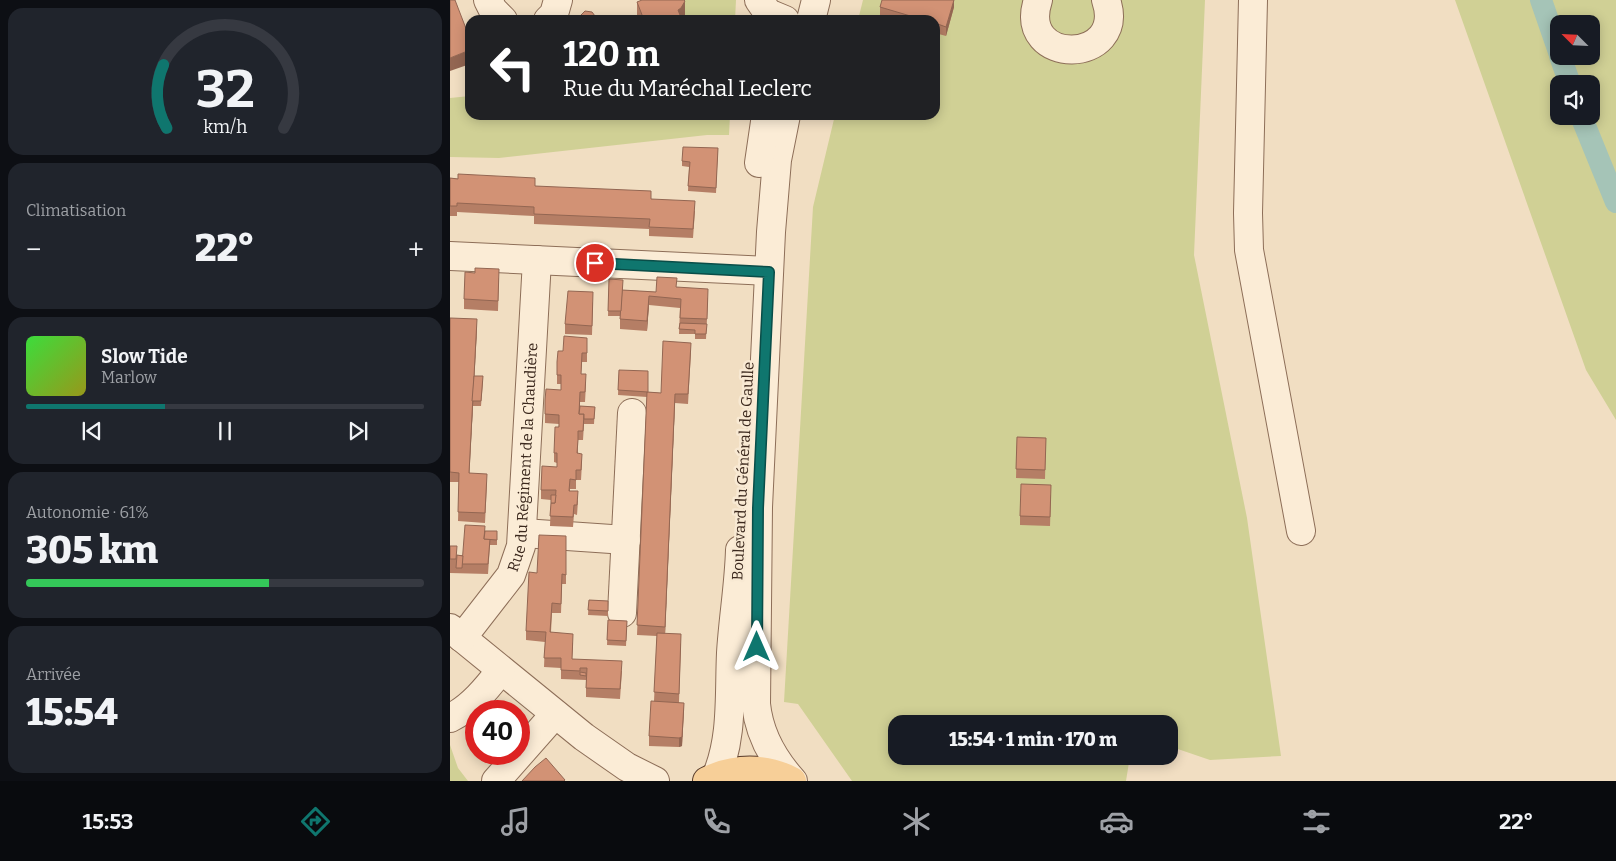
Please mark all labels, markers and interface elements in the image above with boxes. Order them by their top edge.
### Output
north arrow [1550,15,1600,65]
map controls [1550,15,1600,125]
text: 120 m [563,33,660,75]
icon: left [480,35,545,100]
text: 32 [195,58,255,121]
text: Rue du Maréchal Leclerc [563,75,812,102]
button: sound [1550,75,1600,125]
text: km/h [203,116,247,138]
text: Climatisation [26,201,126,220]
text: 22° [195,225,255,271]
text: − [26,233,41,266]
text: + [408,233,424,266]
pin [574,242,616,284]
icon: arrive [581,249,609,277]
street label: Rue du Régiment de la Chaudière [504,342,541,574]
text: Slow Tide [101,345,188,368]
street label: Boulevard du Général de Gaulle [728,361,758,581]
text: Marlow [101,368,157,387]
icon: previous [78,417,106,445]
icon: pause [211,417,239,445]
icon: next [344,417,372,445]
text: Autonomie · 61% [26,503,149,522]
text: 305 km [26,527,158,573]
position arrow [730,620,782,672]
text: Arrivée [26,665,81,684]
text: 15:54 [26,689,118,735]
speed limit sign: 40 [465,700,530,765]
text: 15:54 · 1 min · 170 m [949,728,1117,751]
icon: directions [298,804,333,839]
icon: music [498,804,533,839]
icon: phone [699,804,734,839]
icon: climate [899,804,934,839]
icon: car [1099,804,1134,839]
icon: filters [1299,804,1334,839]
text: 15:53 [83,808,133,835]
text: 22° [1499,808,1533,835]

